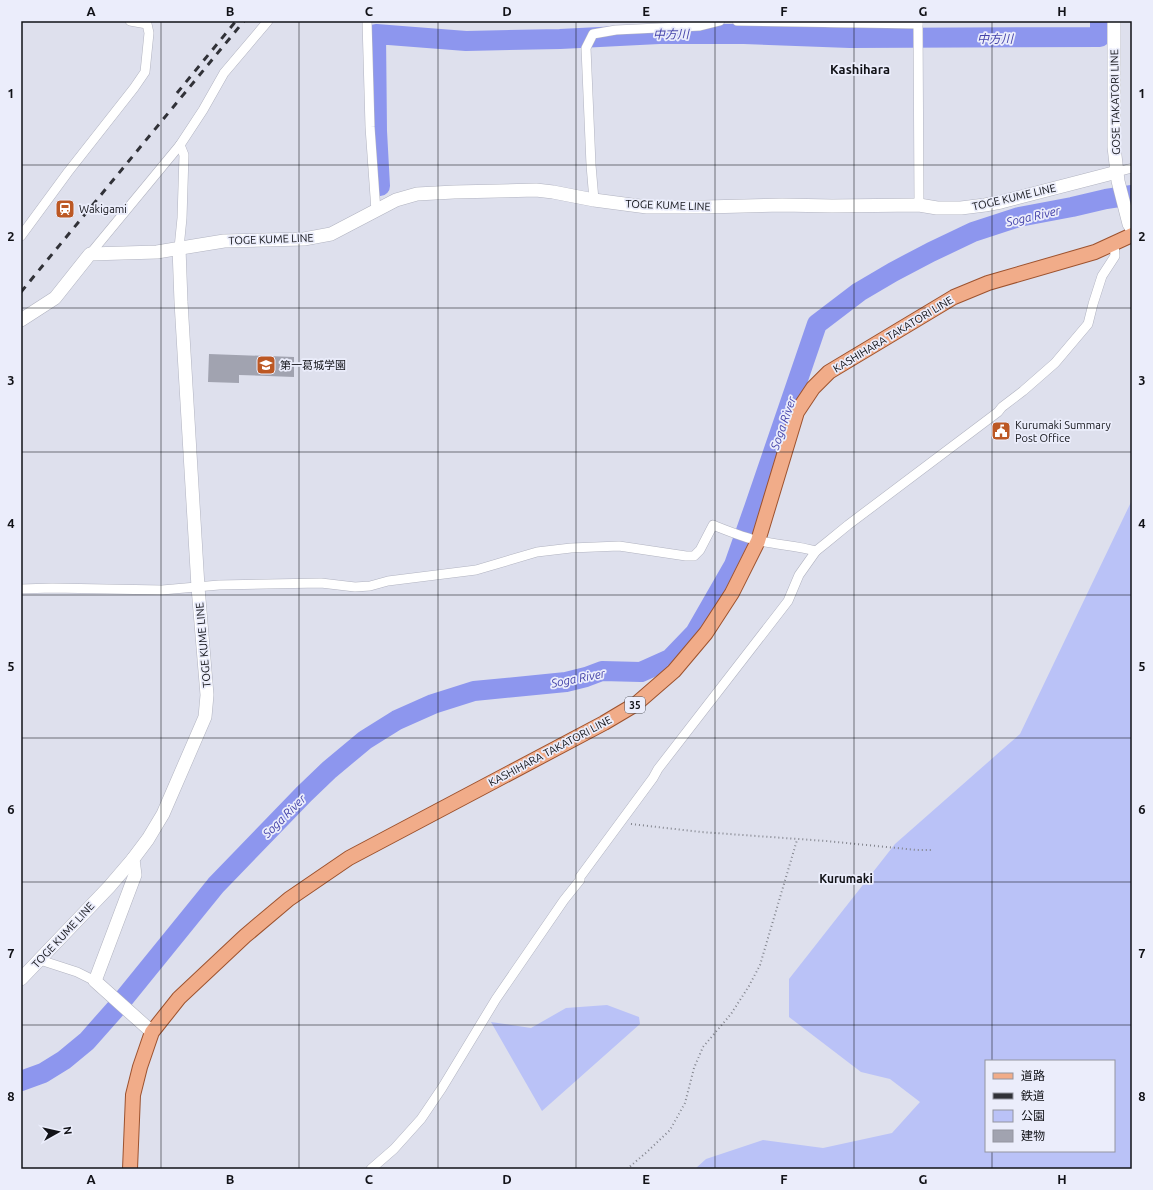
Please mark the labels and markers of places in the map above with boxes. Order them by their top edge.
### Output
station icon: Wakigami [54,198,76,220]
place label: Wakigami [79,203,127,215]
school or university icon: 第一葛城学園 [255,354,277,376]
place label: 第一葛城学園 [280,359,346,371]
place label: Kurumaki Summary Post Office [1015,419,1111,444]
public building icon: Kurumaki Summary Post Office [990,420,1012,442]

